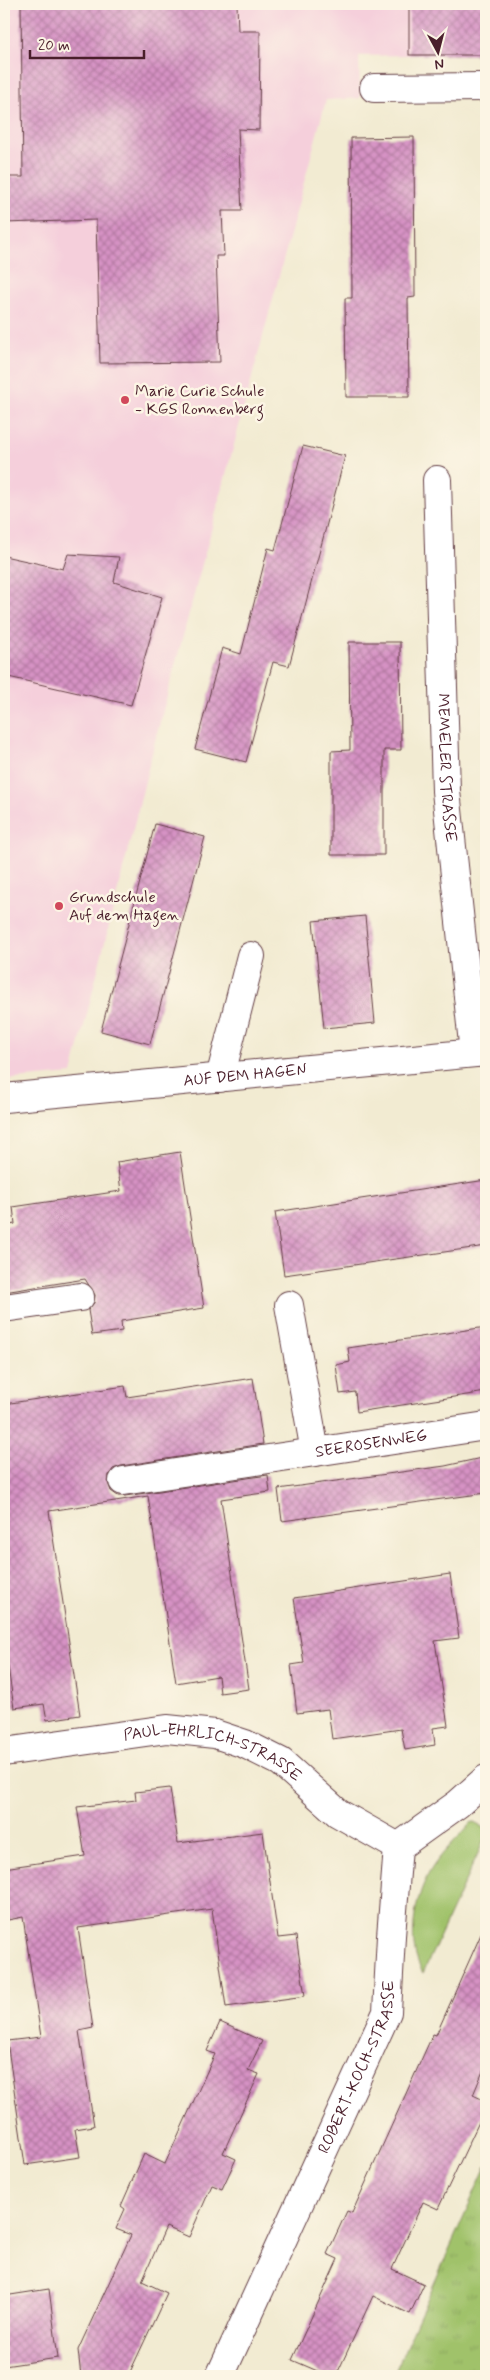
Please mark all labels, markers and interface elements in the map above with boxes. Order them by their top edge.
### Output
scale bar [30,28,144,60]
north arrow [412,28,462,78]
text: 20 m [38,36,70,56]
text: N [434,54,445,73]
place label: Marie Curie Schule - KGS Ronnenberg [135,381,265,421]
marker: Marie Curie Schule - KGS Ronnenberg [119,394,131,406]
street label: MEMELER STRASSE [433,693,462,843]
place label: Grundschule Auf dem Hagen [69,887,180,927]
marker: Grundschule Auf dem Hagen [53,900,65,912]
street label: AUF DEM HAGEN [182,1059,308,1091]
street label: SEEROSENWEG [314,1425,429,1462]
street label: PAUL-EHRLICH-STRASSE [122,1719,306,1786]
street label: ROBERT-KOCH-STRASSE [313,1980,399,2157]

